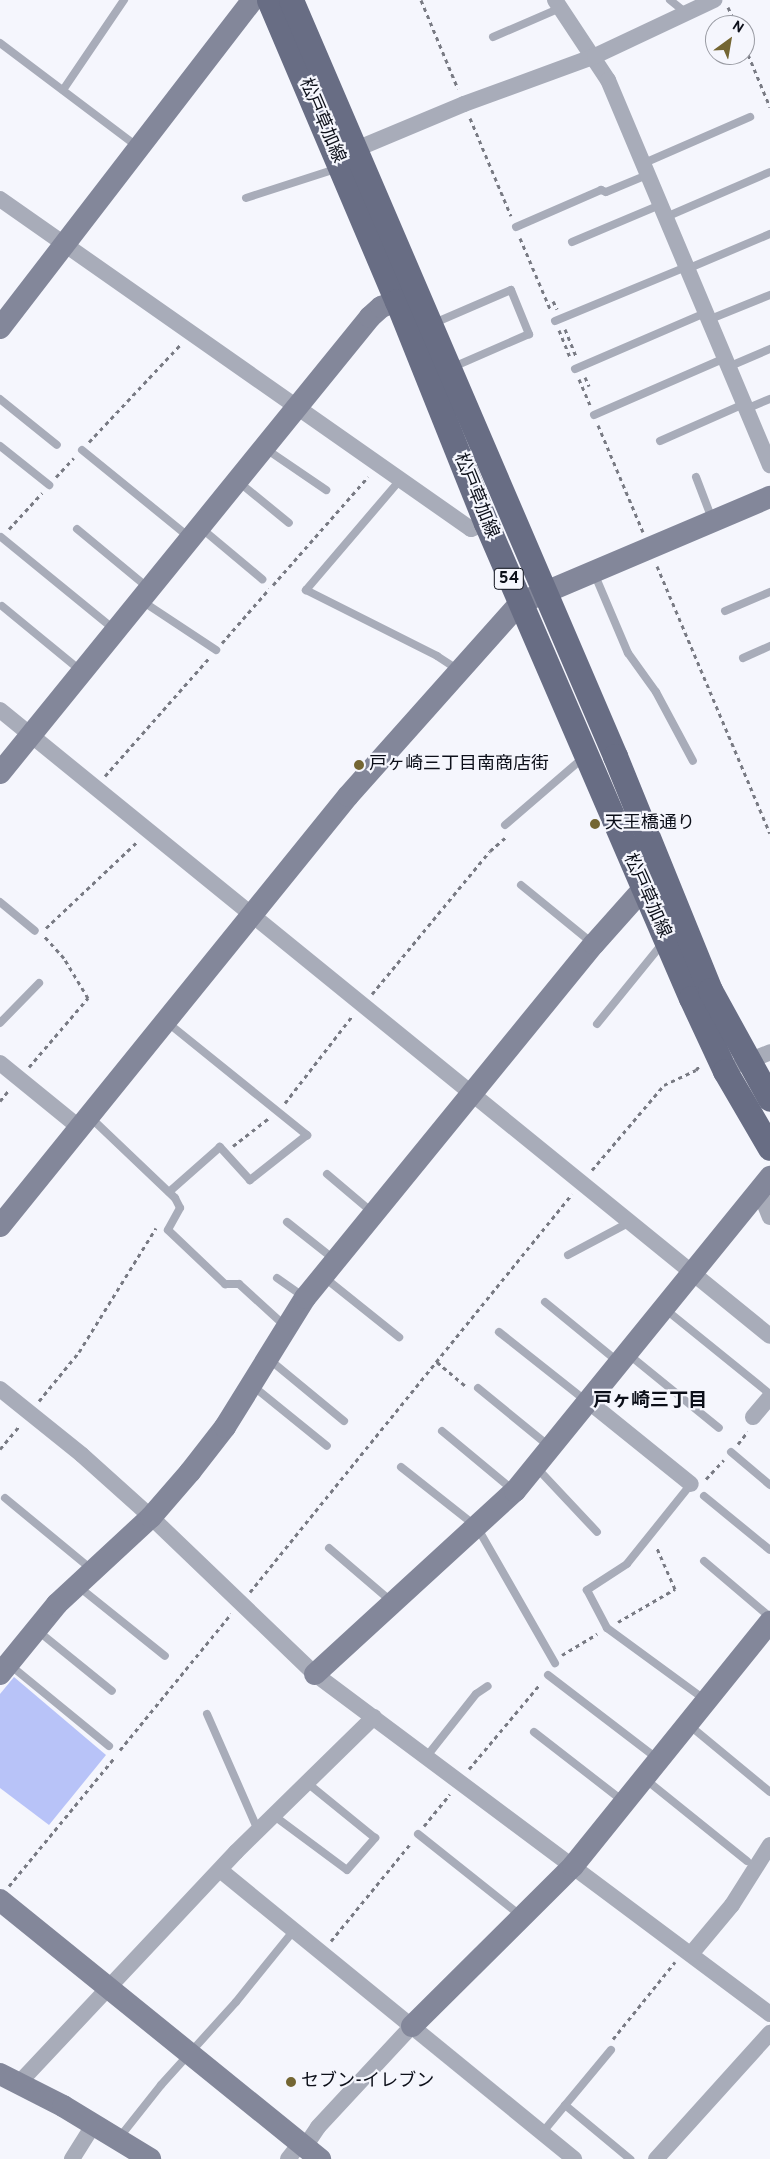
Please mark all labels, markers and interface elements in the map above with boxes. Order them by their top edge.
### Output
north arrow [705,15,755,65]
text: N [729,18,746,38]
street label: 松戸草加線 [293,75,349,167]
street label: 松戸草加線 [448,450,502,542]
road number: 54 [493,566,525,592]
place label: 戸ヶ崎三丁目南商店街 [369,754,549,776]
marker: 戸ヶ崎三丁目南商店街 [353,759,365,771]
place label: 天王橋通り [605,813,695,835]
marker: 天王橋通り [589,818,601,830]
street label: 松戸草加線 [618,850,674,942]
district label: 戸ヶ崎三丁目 [593,1391,707,1413]
place label: セブン-イレブン [301,2071,434,2093]
marker: セブン-イレブン [285,2076,297,2088]

